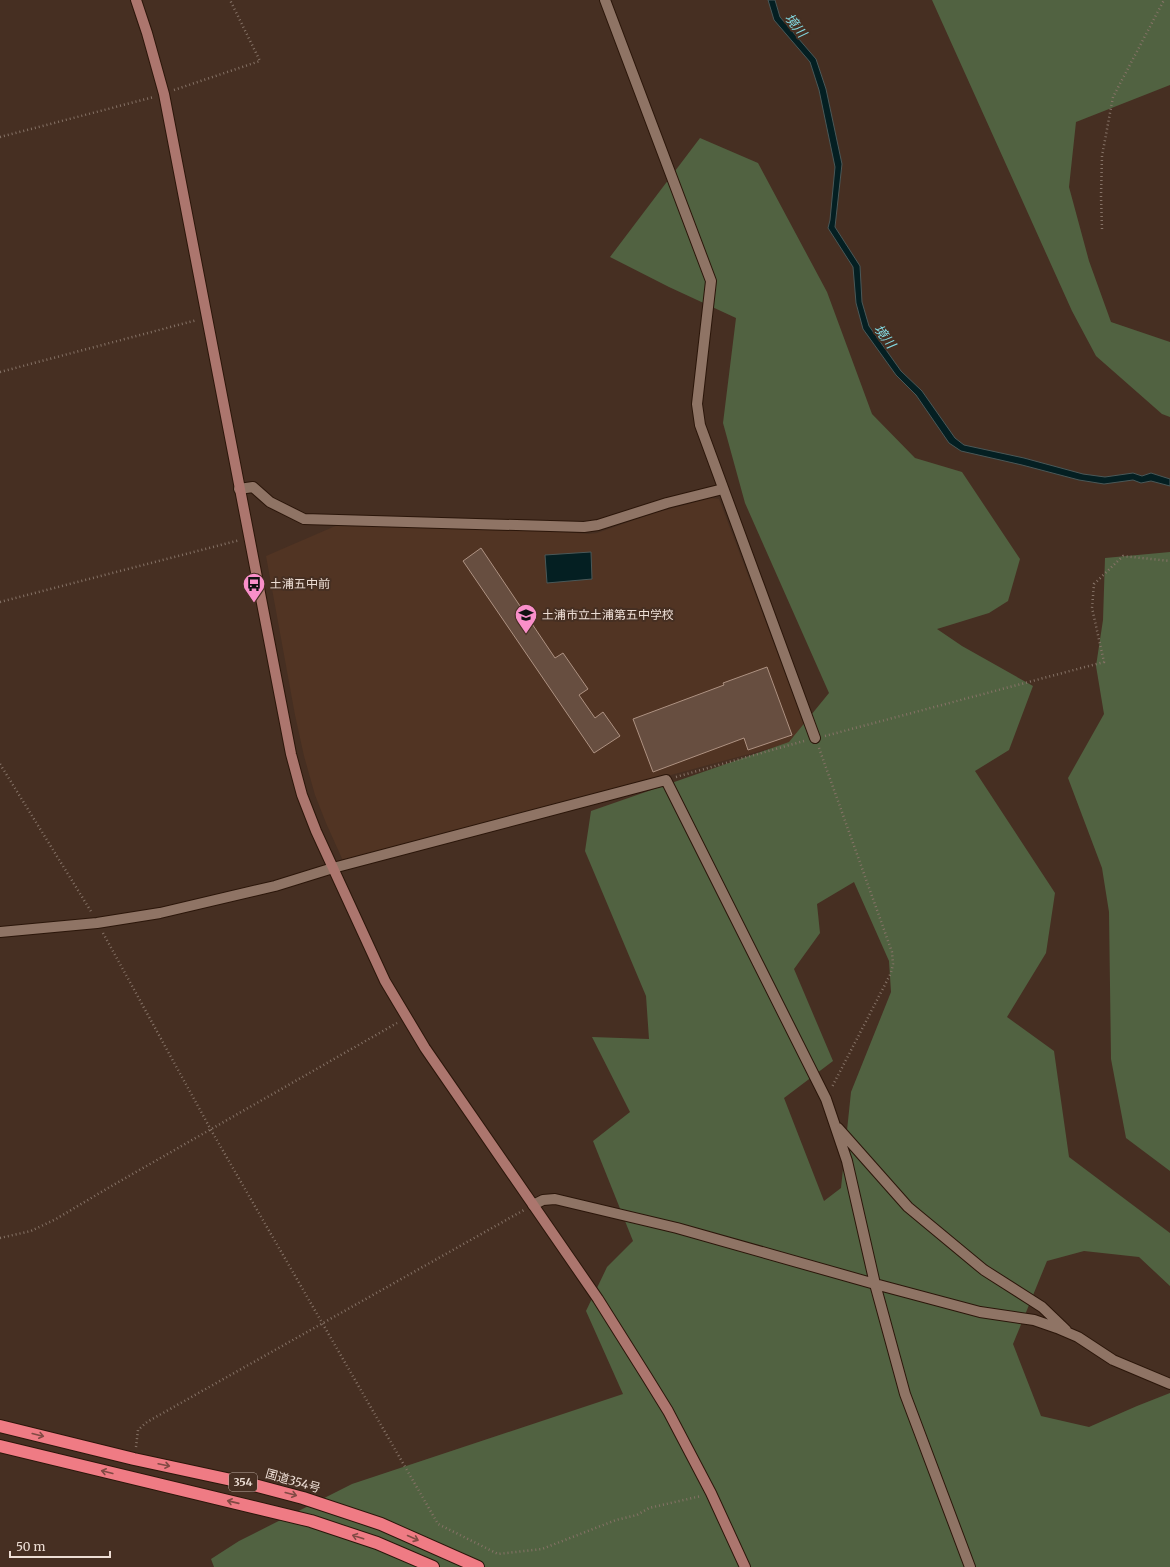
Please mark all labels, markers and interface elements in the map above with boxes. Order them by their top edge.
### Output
water label: 境川 [781,10,812,42]
water label: 境川 [870,321,900,353]
bus stop icon: 土浦五中前 [241,571,267,604]
place label: 土浦五中前 [270,576,330,591]
school or university icon: 土浦市立土浦第五中学校 [513,602,539,635]
place label: 土浦市立土浦第五中学校 [542,607,674,622]
one-way arrow [31,1432,44,1439]
one-way arrow [157,1462,170,1470]
street label: 国道354号 [264,1466,322,1495]
one-way arrow [100,1468,113,1476]
road number: 354 [229,1473,257,1491]
one-way arrow [284,1491,297,1499]
one-way arrow [227,1498,240,1506]
scale bar [10,1533,110,1559]
one-way arrow [352,1533,365,1540]
one-way arrow [407,1535,419,1542]
text: 50 m [16,1539,45,1554]

